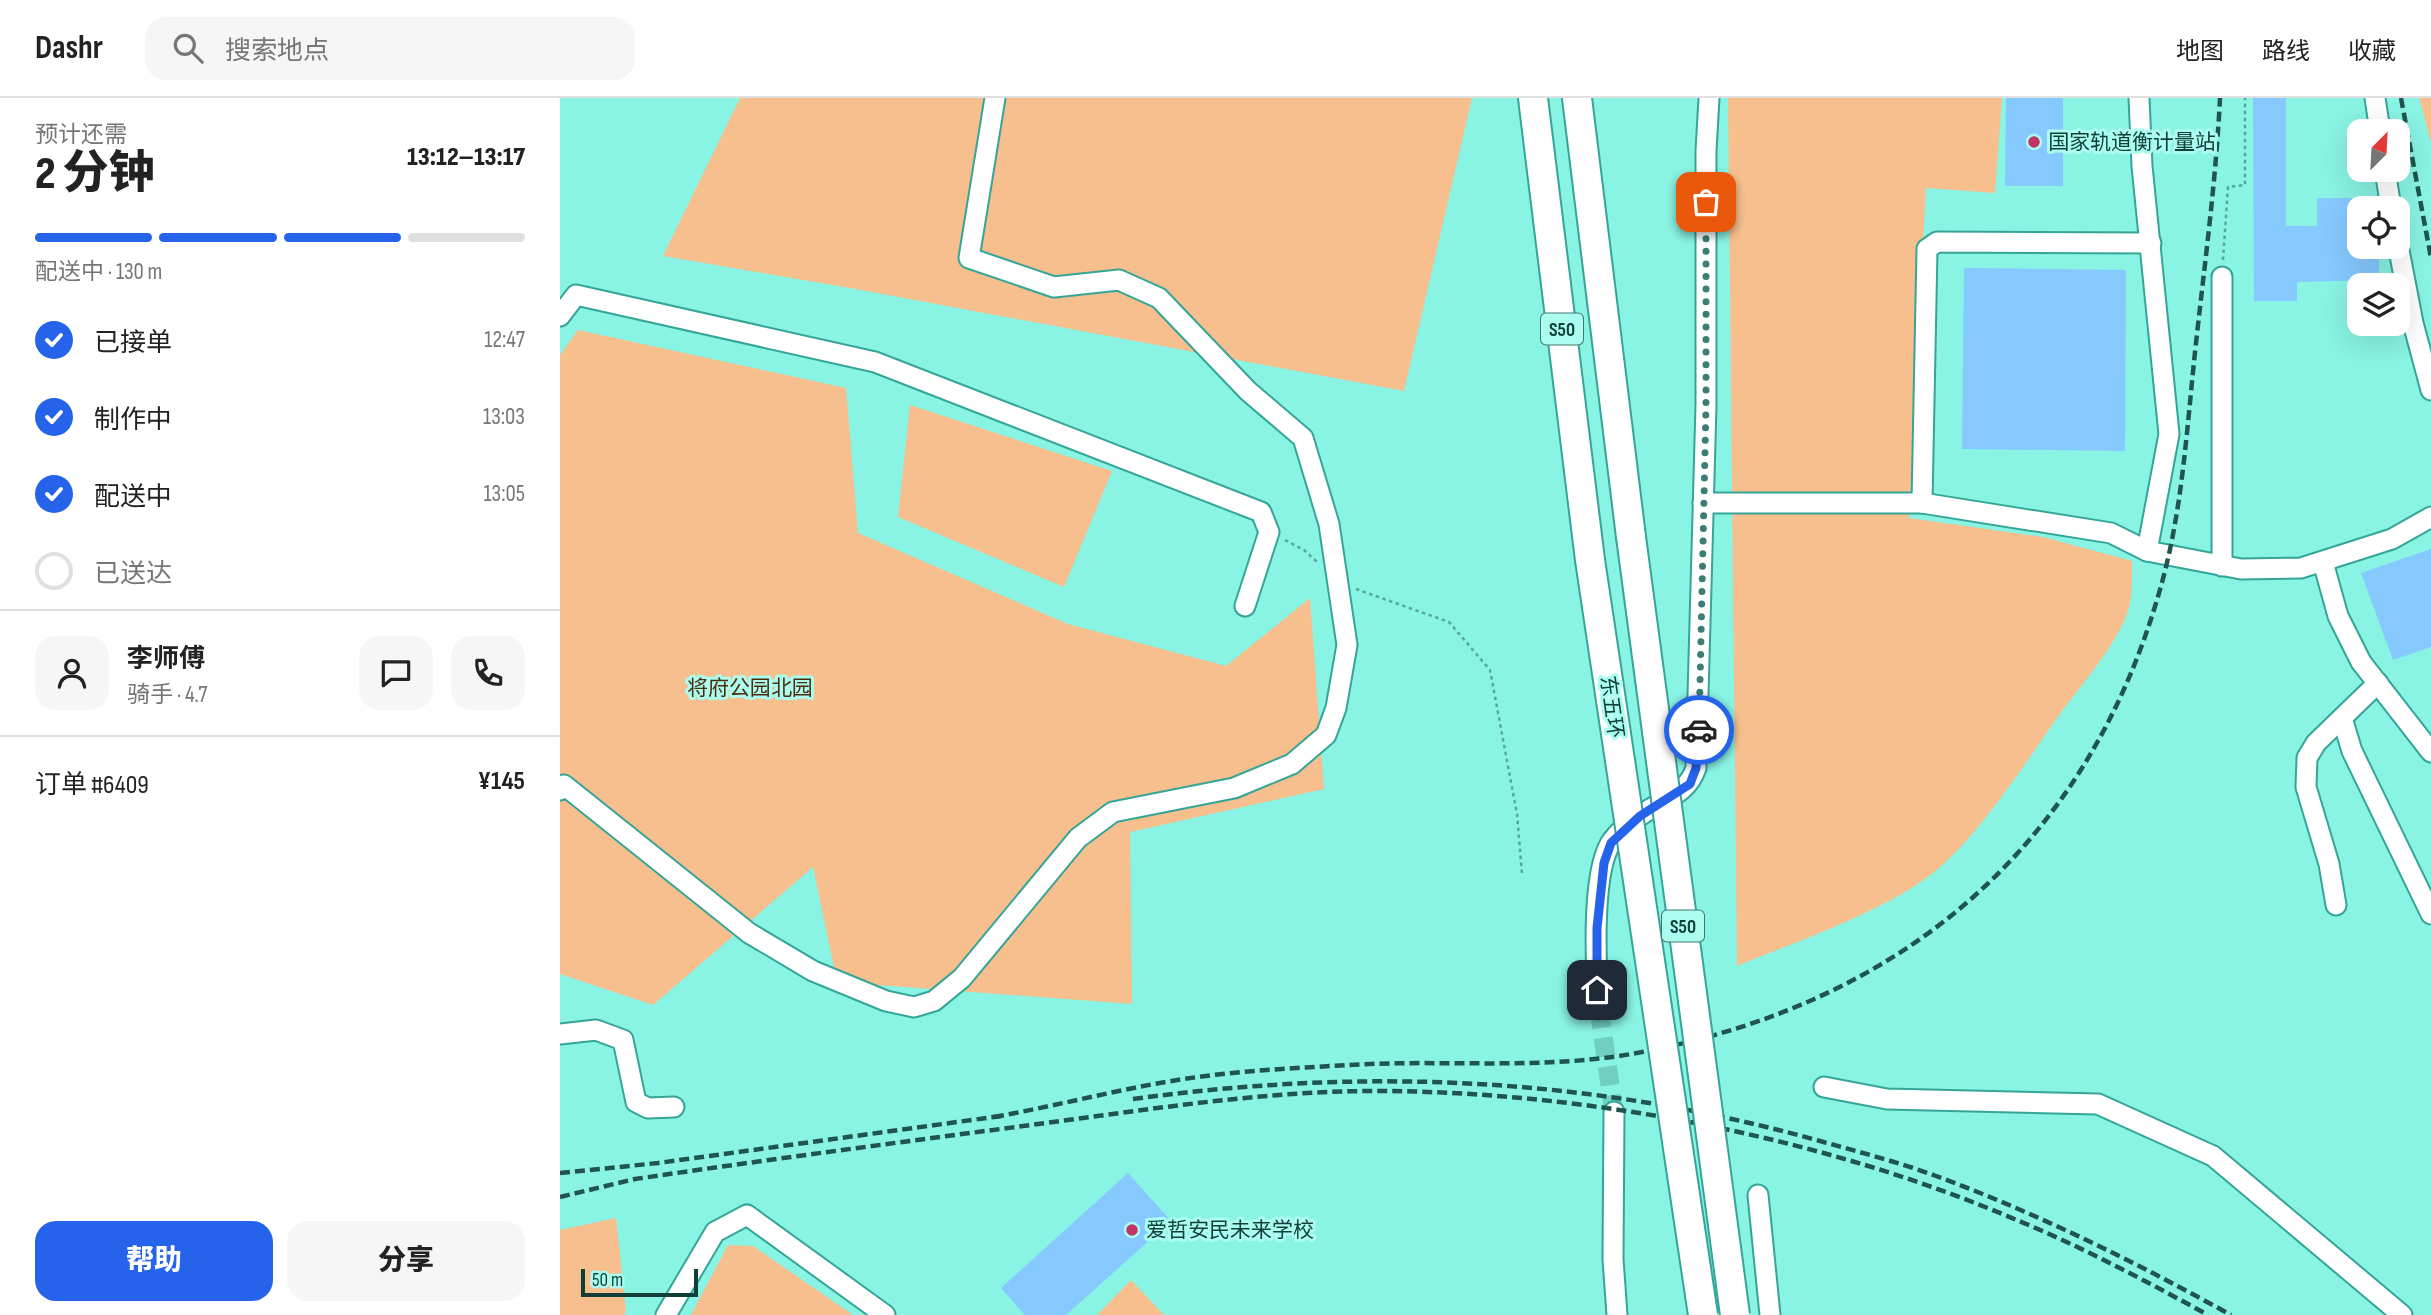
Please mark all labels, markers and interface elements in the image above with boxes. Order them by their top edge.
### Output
search box [145,17,635,80]
text: Dashr [35,28,103,68]
icon: search [169,29,207,67]
text: 搜索地点 [225,36,329,67]
text: 地图 [2176,37,2224,66]
text: 路线 [2262,37,2310,66]
text: 收藏 [2348,37,2396,66]
north arrow [2347,119,2410,182]
map controls [2347,119,2410,336]
text: 预计还需 [35,121,127,149]
place label: 国家轨道衡计量站 [2048,130,2216,155]
marker: 国家轨道衡计量站 [2026,134,2042,150]
text: 13:12–13:17 [407,142,525,173]
text: 2 分钟 [35,147,155,202]
pin [1676,172,1736,232]
icon: bag [1687,183,1725,221]
button: locate [2347,196,2410,259]
text: 配送中 · 130 m [35,258,162,286]
button: layers [2347,273,2410,336]
road number: S50 [1541,314,1583,344]
icon: check [35,321,73,359]
text: 12:47 [484,326,525,354]
text: 已接单 [94,328,172,359]
icon: check [35,398,73,436]
text: 13:03 [483,403,525,431]
text: 制作中 [94,405,172,436]
icon: check [35,475,73,513]
text: 13:05 [484,480,525,508]
text: 配送中 [94,482,172,513]
text: 已送达 [94,559,172,590]
button: person [35,636,109,710]
button: chat [359,636,433,710]
button: phone [451,636,525,710]
text: 李师傅 [127,644,205,675]
street label: 东五环 [1595,674,1628,740]
park label: 将府公园北园 [687,676,813,701]
text: 骑手 · 4.7 [127,681,207,709]
courier [1664,695,1734,765]
icon: car [1680,711,1718,749]
text: ¥145 [478,766,525,797]
text: 订单 #6409 [35,770,149,801]
road number: S50 [1662,911,1704,942]
pin [1567,960,1627,1020]
icon: home [1578,971,1616,1009]
place label: 爱哲安民未来学校 [1146,1218,1314,1243]
button: 帮助 [35,1221,273,1301]
button: 分享 [287,1221,525,1301]
marker: 爱哲安民未来学校 [1124,1222,1140,1238]
scale bar [581,1266,698,1298]
text: 50 m [592,1269,623,1292]

